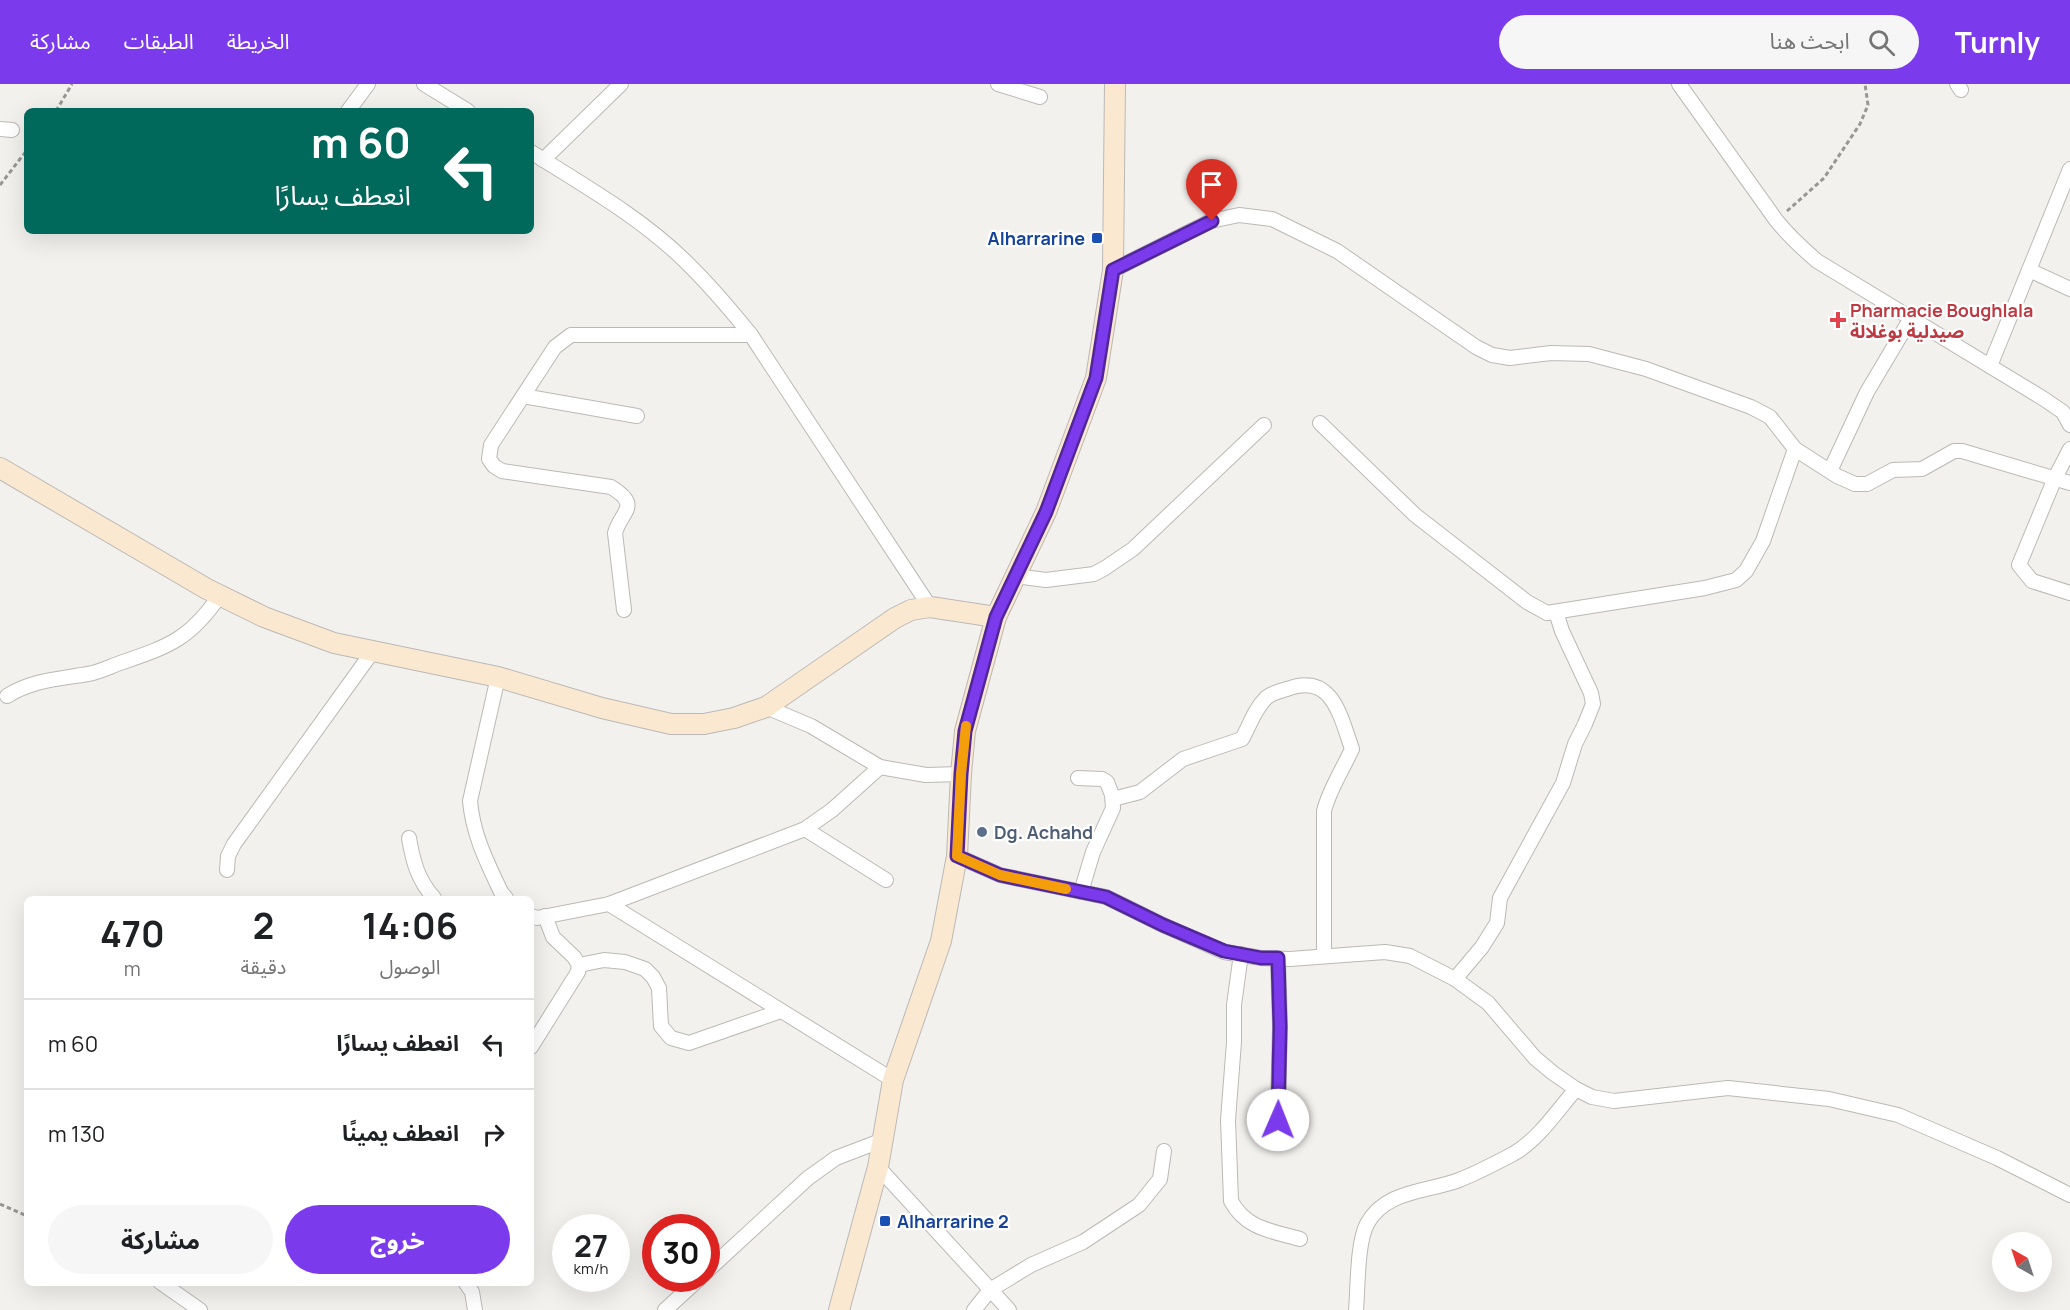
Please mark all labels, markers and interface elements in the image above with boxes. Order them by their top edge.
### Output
search box [1499,15,1919,69]
text: Turnly [1955,23,2040,61]
text: ابحث هنا [1769,26,1850,56]
icon: search [1865,26,1898,59]
text: مشاركة [30,27,91,55]
text: الطبقات [124,27,194,55]
text: الخريطة [227,27,290,55]
text: 60 m [311,113,411,171]
icon: left [432,132,510,210]
pin [1186,159,1237,221]
icon: arrive [1195,168,1228,201]
text: انعطف يسارًا [274,176,411,213]
place label: Alharrarine [988,226,1085,250]
marker: Alharrarine [1090,231,1104,245]
place label: Pharmacie Boughlala صيدلية بوغلالة [1850,298,2033,343]
marker: Pharmacie Boughlala صيدلية بوغلالة [1831,313,1845,327]
place label: Dg. Achahd [994,820,1093,844]
marker: Dg. Achahd [975,825,989,839]
text: 2 [253,901,274,950]
text: 14:06 [362,901,458,950]
text: 470 [100,909,165,958]
text: دقيقة [241,953,286,980]
text: الوصول [380,953,440,980]
text: m [124,955,141,982]
text: انعطف يسارًا [336,1028,459,1058]
icon: left [477,1028,510,1061]
text: 60 m [48,1029,98,1059]
position arrow [1246,1088,1310,1152]
text: انعطف يمينًا [342,1118,459,1148]
icon: right [477,1118,510,1151]
text: 130 m [48,1119,105,1149]
button: مشاركة [48,1205,273,1274]
button: خروج [285,1205,510,1274]
place label: Alharrarine 2 [897,1209,1009,1233]
speed limit sign: 30 [642,1214,720,1292]
marker: Alharrarine 2 [878,1214,892,1228]
text: 27 [574,1225,608,1266]
north arrow [1992,1232,2052,1292]
map controls [1992,1232,2052,1292]
text: km/h [574,1258,608,1279]

